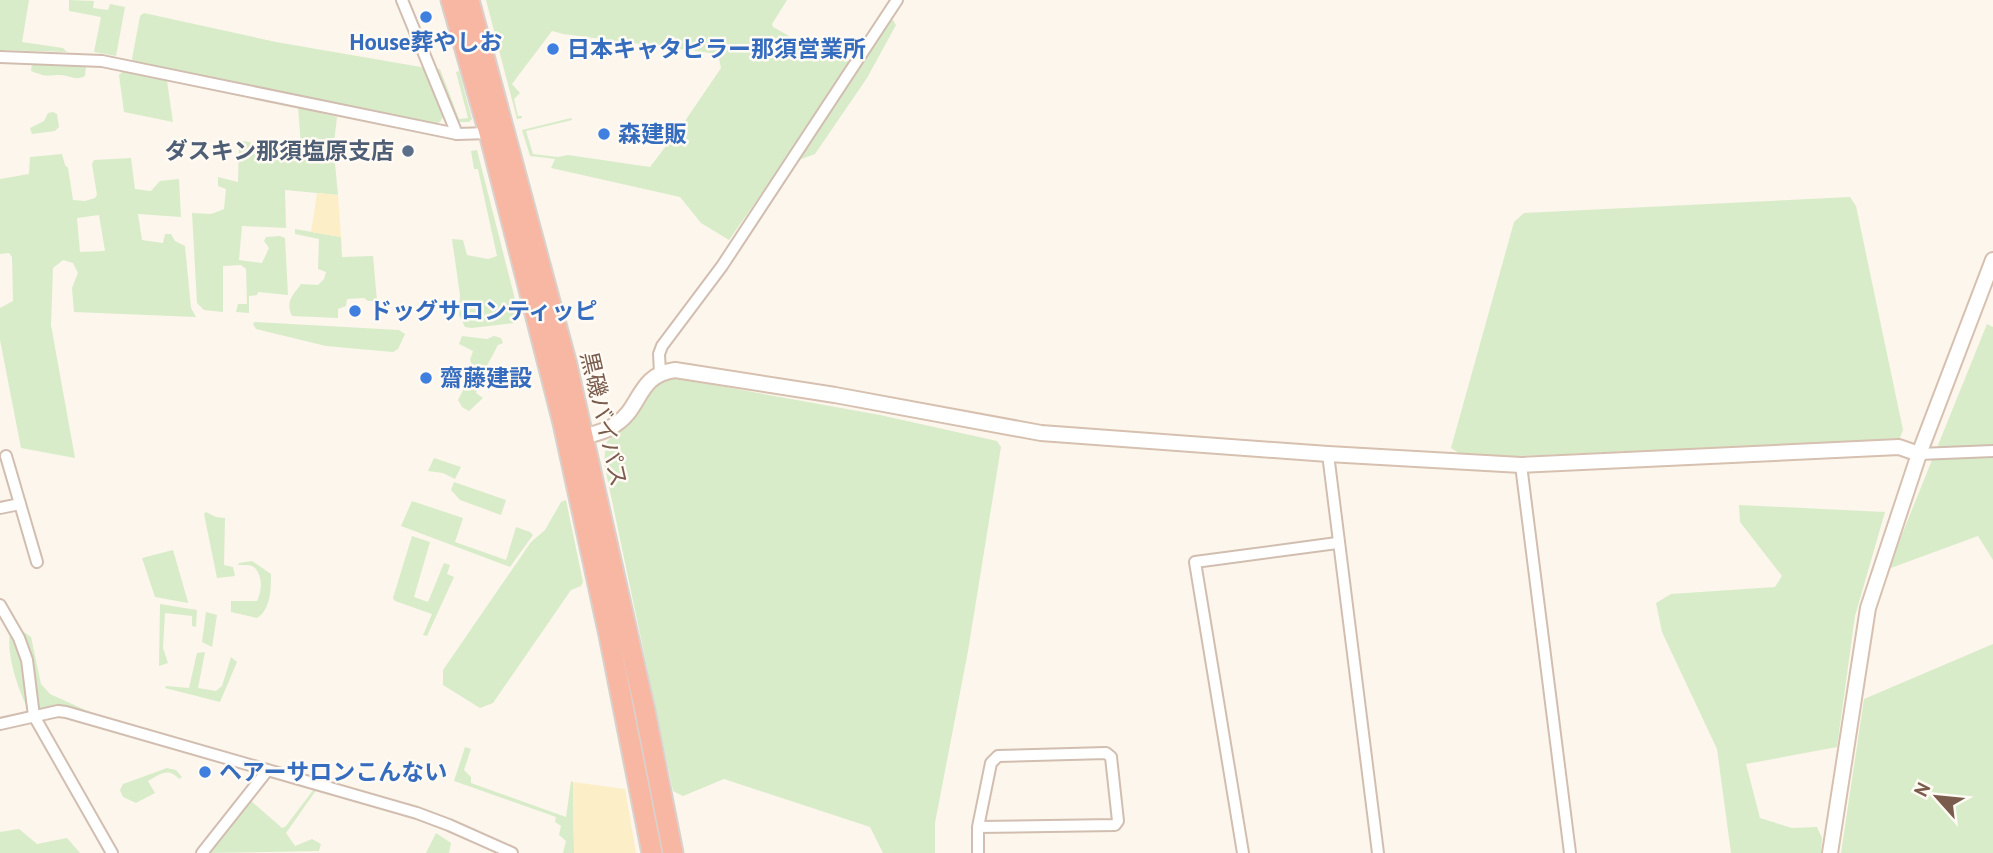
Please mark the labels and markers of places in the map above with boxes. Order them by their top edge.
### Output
marker: House葬やしお [418,9,434,25]
place label: House葬やしお [349,27,503,56]
place label: 日本キャタピラー那須営業所 [567,34,866,63]
marker: 日本キャタピラー那須営業所 [545,41,561,57]
place label: 森建販 [618,119,687,148]
marker: 森建販 [596,126,612,142]
place label: ダスキン那須塩原支店 [165,136,394,165]
marker: ダスキン那須塩原支店 [400,143,416,159]
place label: ドッグサロンティッピ [369,296,598,325]
marker: ドッグサロンティッピ [347,303,363,319]
place label: 齋藤建設 [440,363,532,392]
marker: 齋藤建設 [418,370,434,386]
place label: ヘアーサロンこんない [219,757,447,786]
marker: ヘアーサロンこんない [197,764,213,780]

